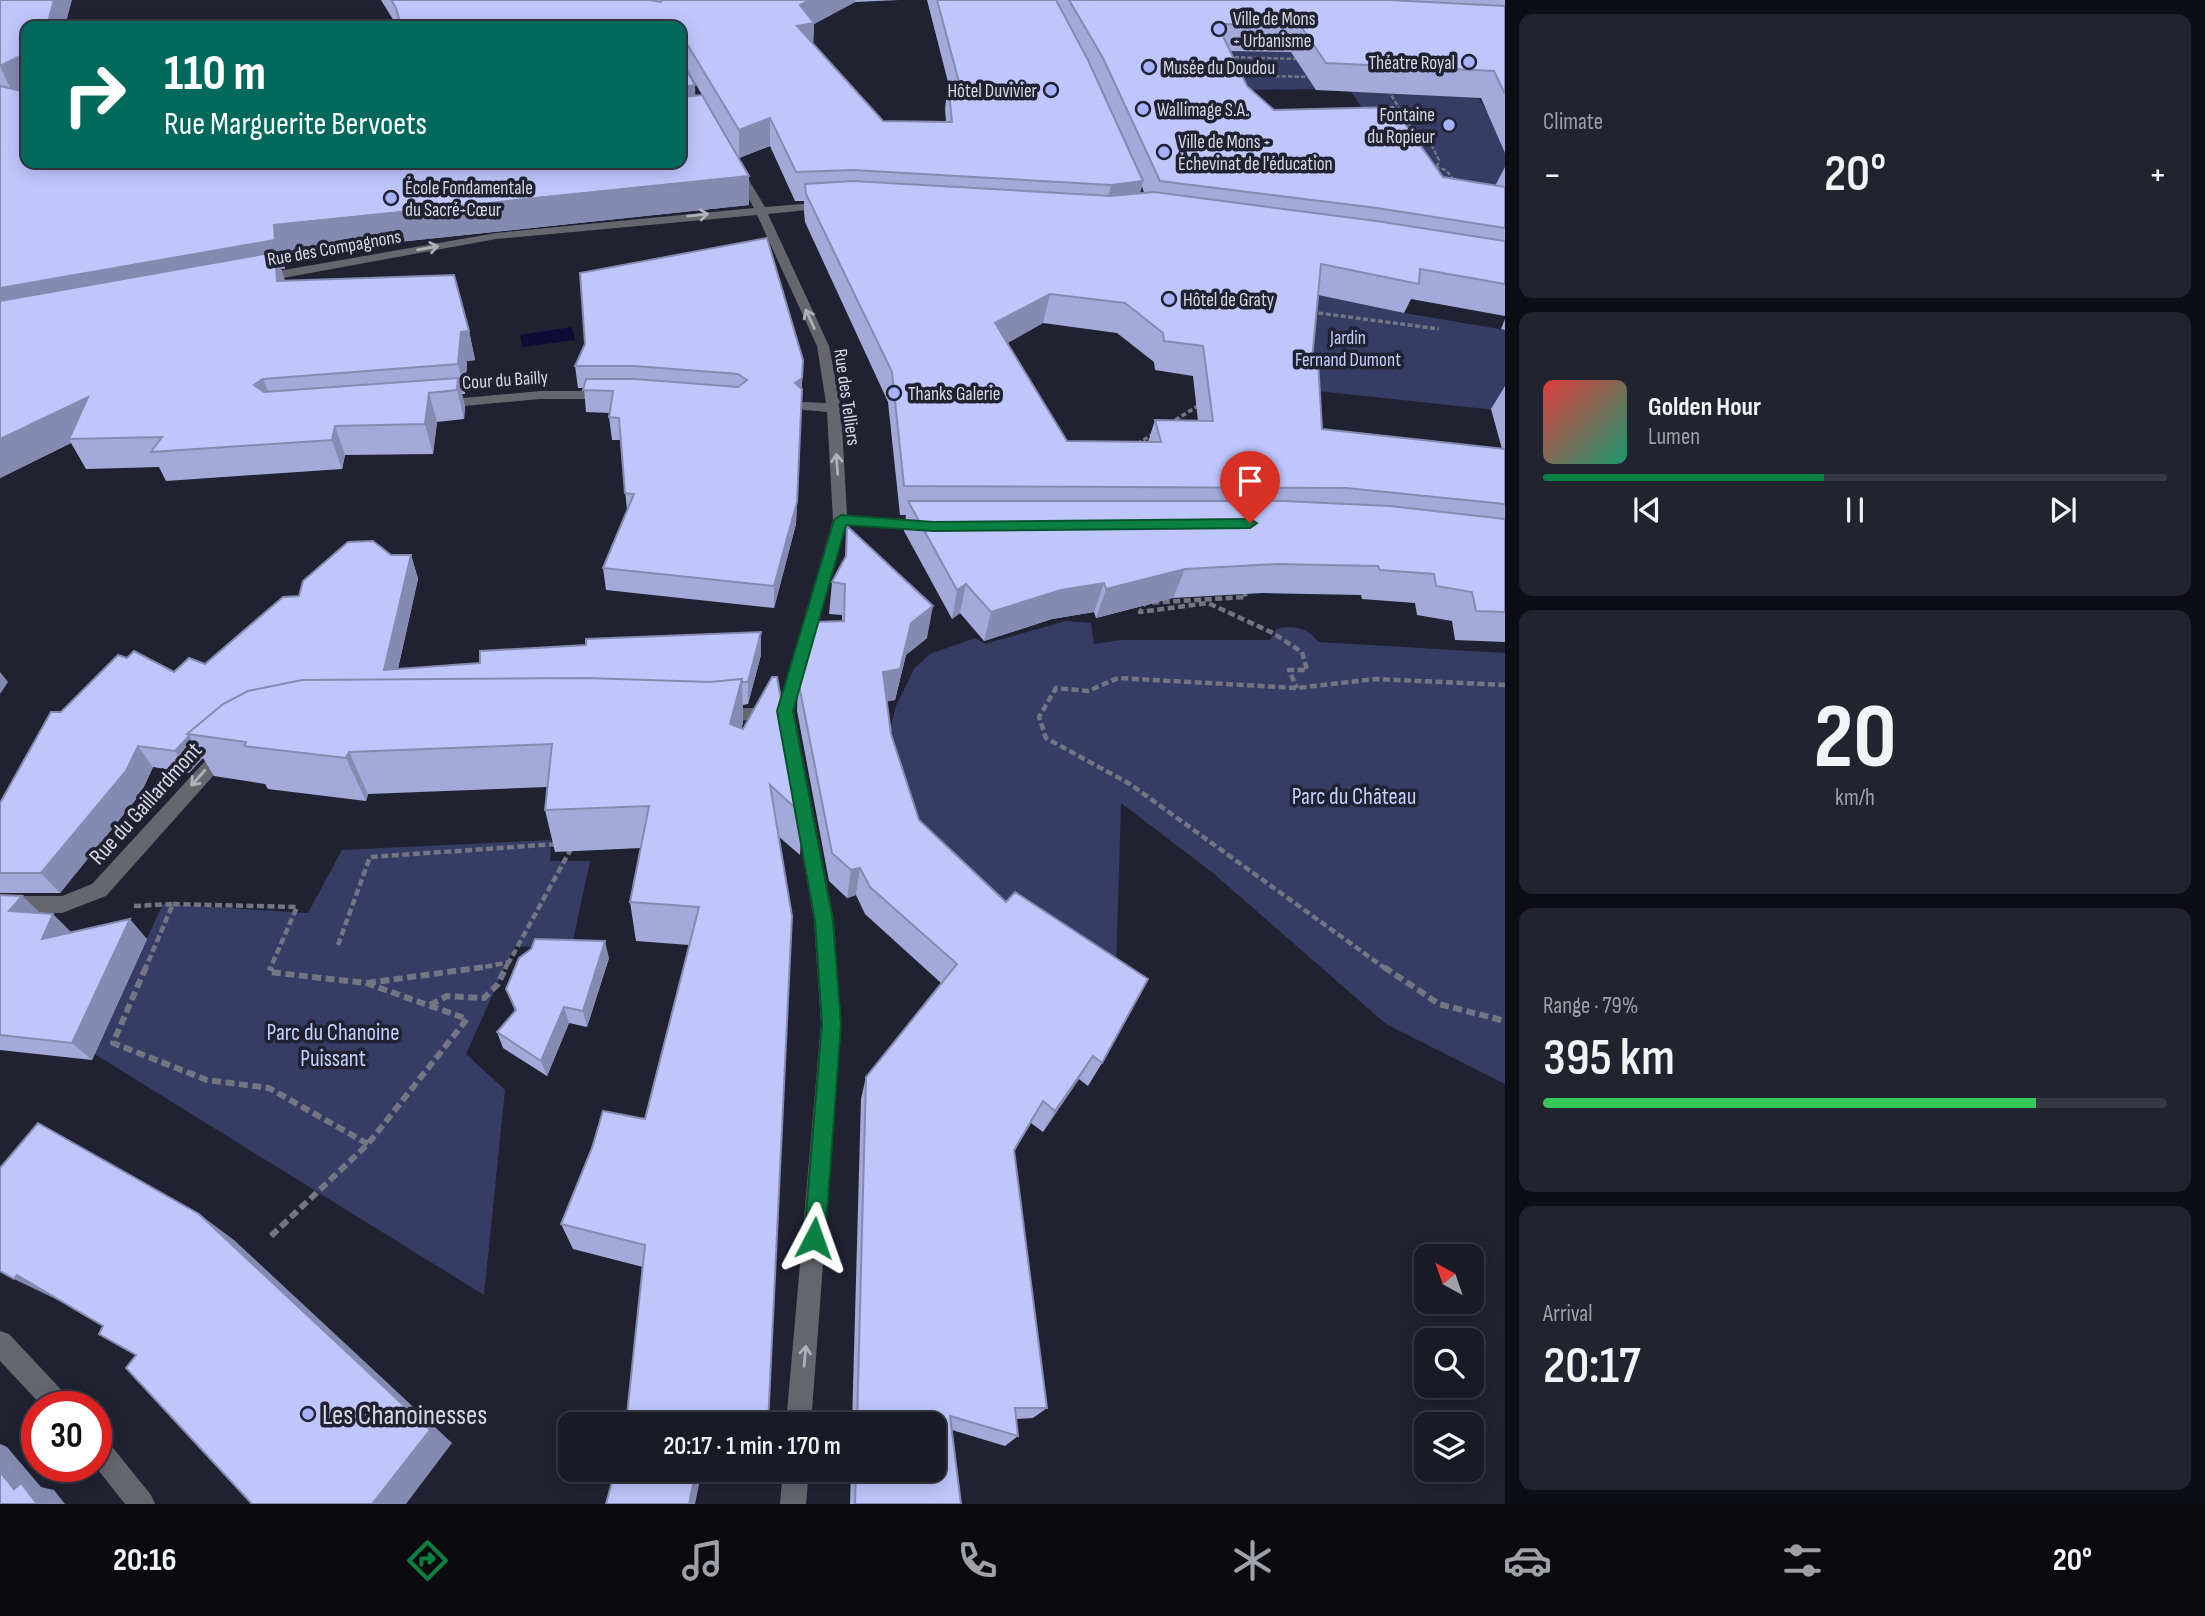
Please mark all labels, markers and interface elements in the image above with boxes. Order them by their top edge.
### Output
place label: Ville de Mons - Urbanisme [1233,8,1316,53]
marker: Ville de Mons - Urbanisme [1211,21,1227,37]
text: 110 m [164,45,266,104]
icon: right [49,49,140,140]
place label: Théatre Royal [1369,52,1455,75]
marker: Théatre Royal [1461,54,1477,70]
place label: Musée du Doudou [1163,57,1275,80]
marker: Musée du Doudou [1141,59,1157,75]
place label: Hôtel Duvivier [947,80,1038,103]
marker: Hôtel Duvivier [1043,82,1059,98]
place label: Wallimage S.A. [1157,99,1249,122]
marker: Wallimage S.A. [1135,101,1151,117]
place label: Fontaine du Ropieur [1367,104,1436,149]
text: Rue Marguerite Bervoets [164,105,427,144]
text: Climate [1543,108,1603,136]
marker: Fontaine du Ropieur [1441,117,1457,133]
place label: Ville de Mons - Échevinat de l'éducation [1178,131,1333,176]
text: 20° [1824,143,1886,206]
marker: Ville de Mons - Échevinat de l'éducation [1156,144,1172,160]
text: − [1543,153,1562,198]
text: + [2148,153,2167,198]
place label: École Fondamentale du Sacré-Cœur [405,177,533,222]
marker: École Fondamentale du Sacré-Cœur [383,190,399,206]
one-way arrow [686,209,708,222]
street label: Rue des Compagnons [265,225,403,272]
one-way arrow [417,241,439,254]
place label: Hôtel de Graty [1183,289,1275,312]
marker: Hôtel de Graty [1161,291,1177,307]
one-way arrow [803,309,816,331]
park label: Jardin Fernand Dumont [1295,327,1401,372]
street label: Rue des Telliers [828,347,865,447]
street label: Cour du Bailly [461,366,549,395]
place label: Thanks Galerie [908,383,1000,406]
marker: Thanks Galerie [886,385,902,401]
text: Golden Hour [1648,392,1761,423]
text: Lumen [1648,423,1700,451]
pin [1220,451,1280,523]
one-way arrow [830,453,843,476]
icon: arrive [1231,462,1269,500]
icon: previous [1628,491,1666,529]
icon: pause [1836,491,1874,529]
icon: next [2044,491,2082,529]
text: 20 [1813,684,1897,793]
street label: Rue du Gaillardmont [83,737,208,871]
one-way arrow [190,769,206,787]
park label: Parc du Château [1292,783,1416,811]
text: km/h [1835,784,1875,812]
text: Range · 79% [1543,992,1638,1020]
park label: Parc du Chanoine Puissant [267,1019,399,1073]
text: 395 km [1543,1027,1675,1090]
position arrow [777,1201,851,1275]
north arrow [1414,1244,1484,1314]
map controls [1414,1244,1484,1482]
text: Arrival [1543,1300,1592,1328]
button: search [1414,1328,1484,1398]
text: 20:17 [1543,1335,1641,1398]
one-way arrow [799,1346,812,1368]
speed limit sign: 30 [21,1391,112,1482]
place label: Les Chanoinesses [322,1399,487,1432]
marker: Les Chanoinesses [300,1406,316,1422]
button: layers [1414,1412,1484,1482]
text: 20:17 · 1 min · 170 m [663,1431,841,1462]
icon: directions [403,1536,452,1585]
icon: music [678,1536,727,1585]
icon: phone [953,1536,1002,1585]
icon: climate [1228,1536,1277,1585]
icon: car [1503,1536,1552,1585]
icon: filters [1778,1536,1827,1585]
text: 20:16 [113,1541,177,1580]
text: 20° [2053,1541,2092,1580]

